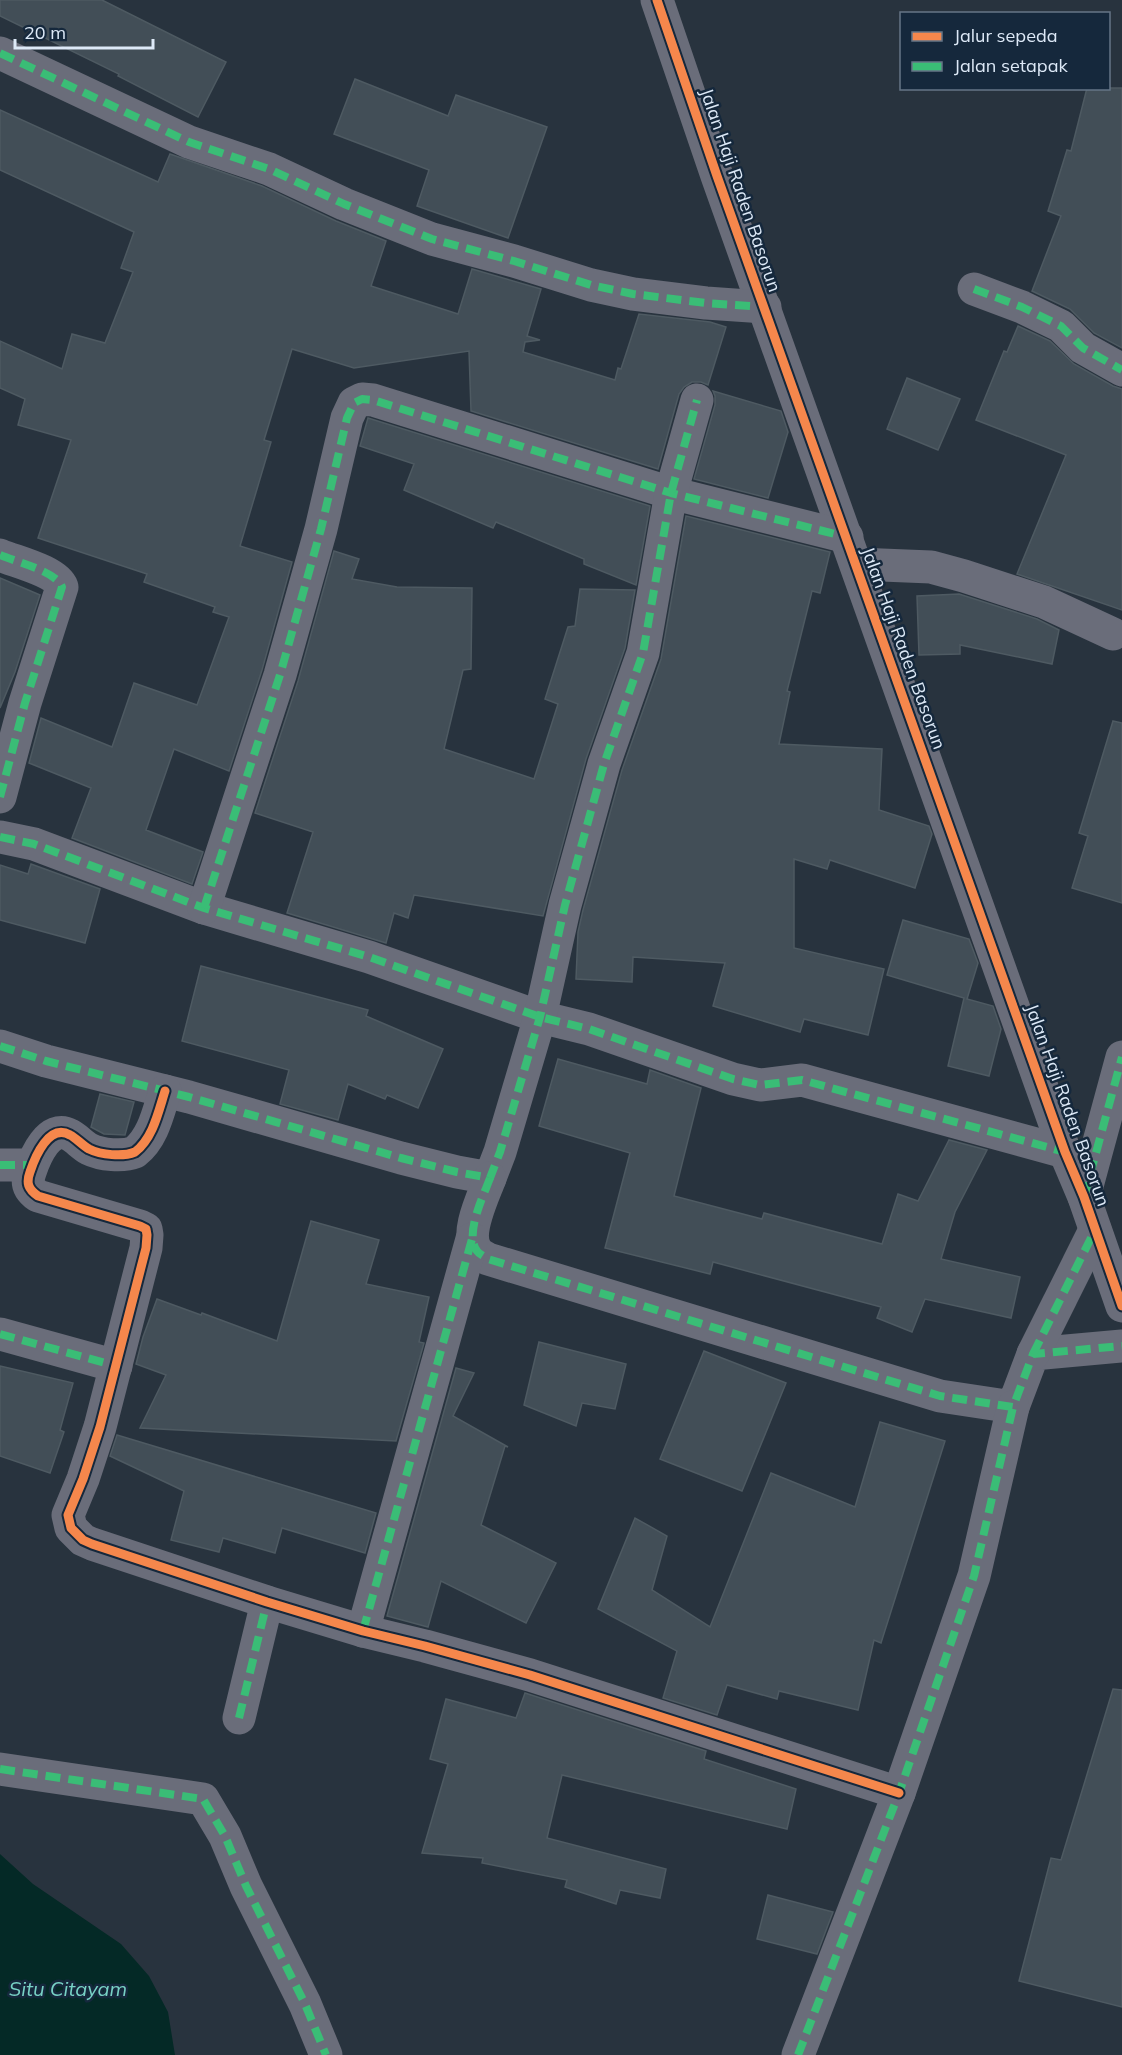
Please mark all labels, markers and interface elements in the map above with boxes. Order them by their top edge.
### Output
scale bar [15,12,153,50]
legend [900,12,1110,90]
text: 20 m [24,21,66,44]
text: Jalur sepeda [954,24,1058,47]
text: Jalan setapak [954,54,1068,77]
street label: Jalan Haji Raden Basorun [695,85,787,295]
street label: Jalan Haji Raden Basorun [857,544,951,752]
street label: Jalan Haji Raden Basorun [1021,1001,1115,1209]
water label: Situ Citayam [9,1976,127,2001]

